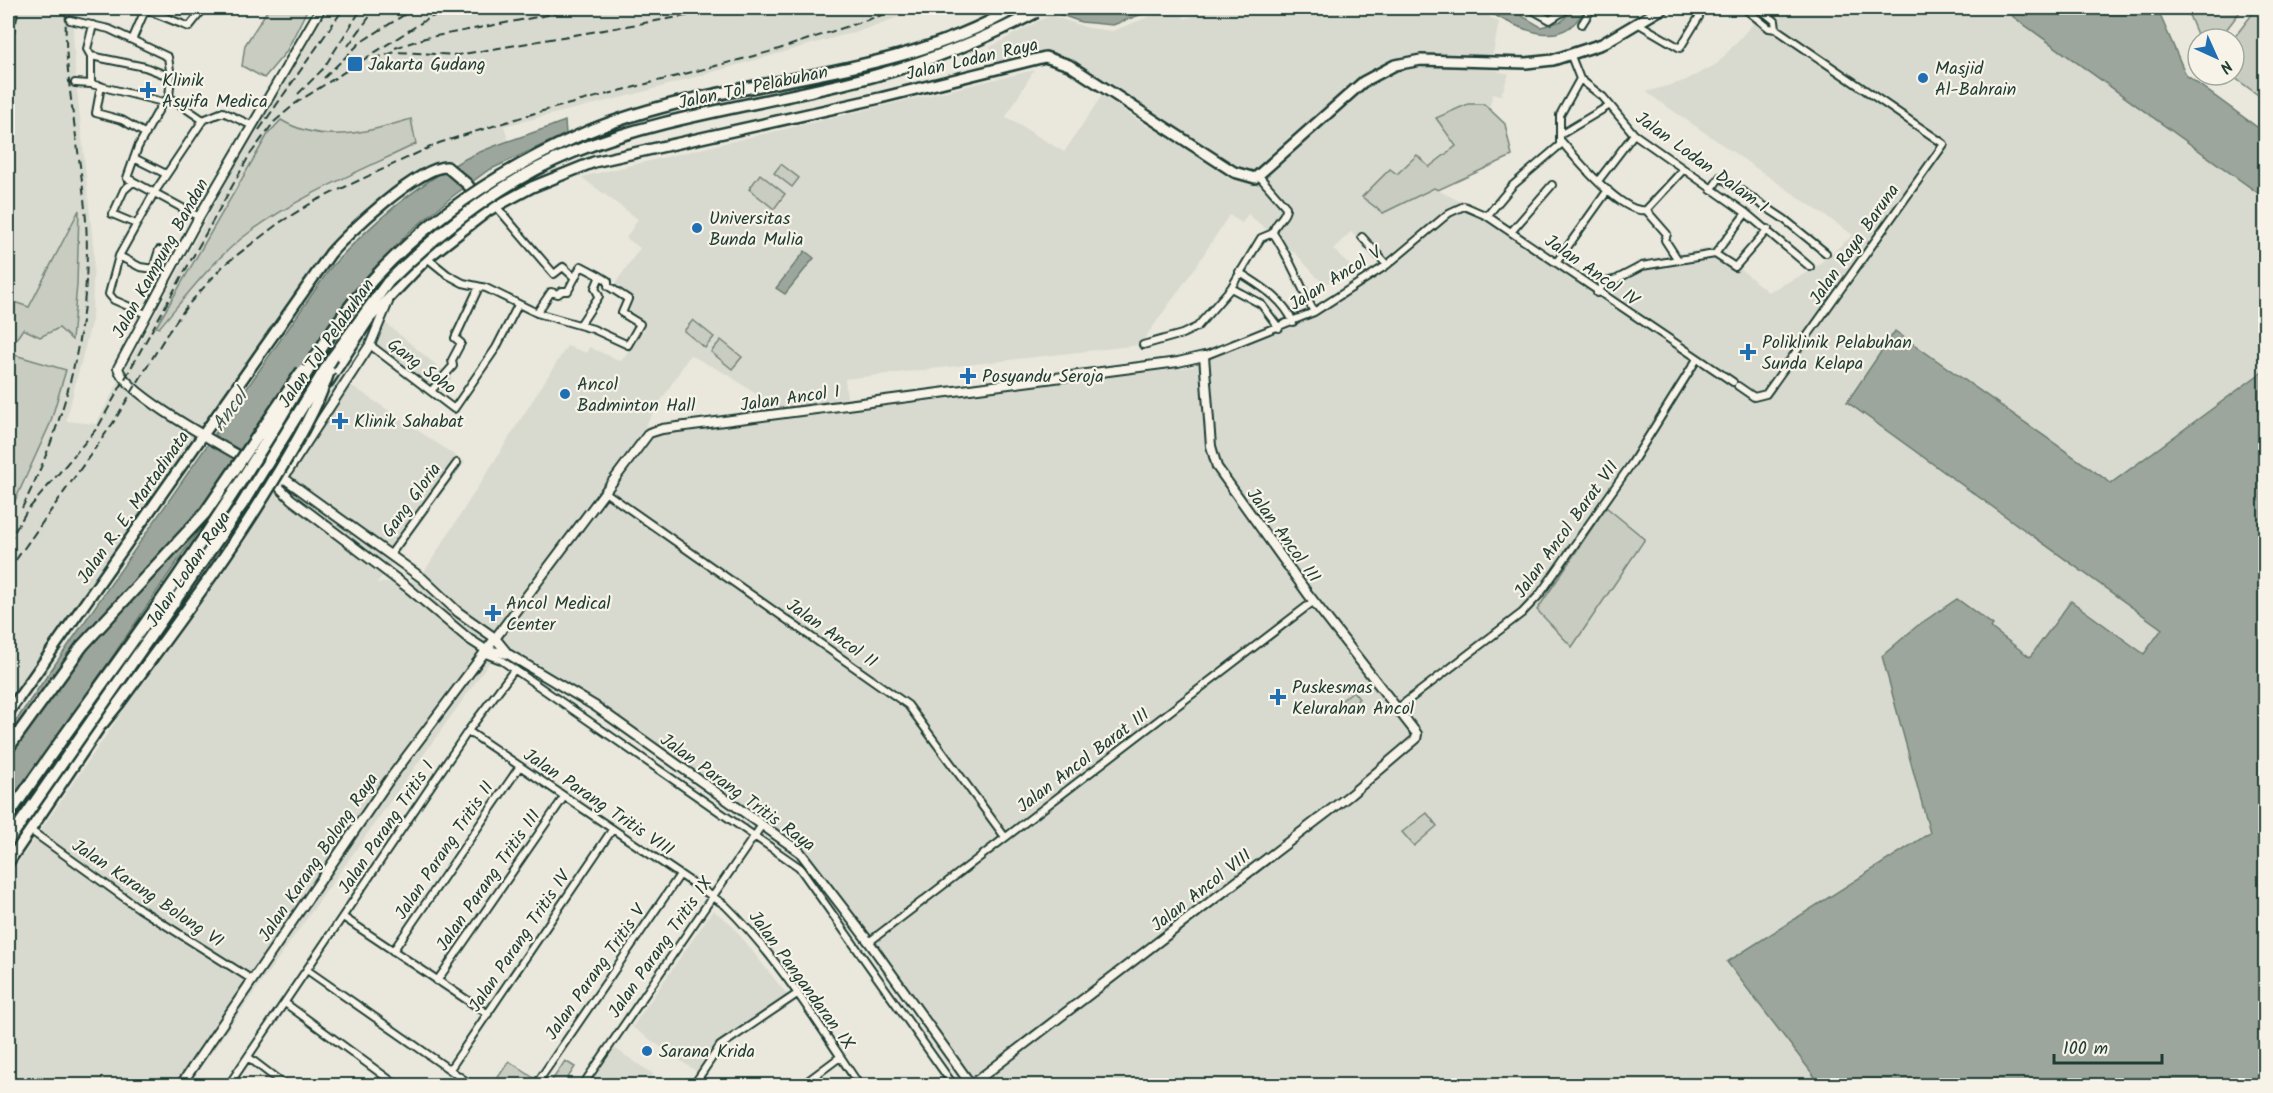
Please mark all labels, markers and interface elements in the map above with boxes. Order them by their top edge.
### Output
north arrow [2186,27,2246,87]
street label: Jalan Lodan Raya [904,31,1041,90]
place label: Jakarta Gudang [368,51,486,80]
text: N [2213,54,2238,79]
marker: Jakarta Gudang [346,55,364,73]
place label: Masjid Al-Bahrain [1935,55,2016,105]
street label: Jalan Tol Pelabuhan [676,58,831,119]
place label: Klinik Asyifa Medica [162,67,268,117]
marker: Masjid Al-Bahrain [1916,71,1930,85]
marker: Klinik Asyifa Medica [139,81,157,99]
street label: Jalan Lodan Dalam I [1628,105,1774,222]
street label: Jalan Kampung Bandan [105,173,217,344]
street label: Jalan Raya Baruna [1803,178,1908,311]
place label: Universitas Bunda Mulia [709,205,803,255]
marker: Universitas Bunda Mulia [690,221,704,235]
street label: Jalan Ancol IV [1538,228,1646,315]
street label: Jalan Ancol V [1284,239,1389,319]
street label: Jalan Tol Pelabuhan [272,273,383,415]
place label: Poliklinik Pelabuhan Sunda Kelapa [1762,329,1912,379]
street label: Gang Soho [380,331,462,403]
marker: Poliklinik Pelabuhan Sunda Kelapa [1739,343,1757,361]
place label: Posyandu Seroja [982,363,1104,392]
marker: Posyandu Seroja [959,367,977,385]
place label: Ancol Badminton Hall [577,371,696,421]
street label: Jalan Ancol I [738,378,842,421]
water label: Ancol [204,380,259,439]
marker: Ancol Badminton Hall [558,387,572,401]
place label: Klinik Sahabat [354,408,465,437]
marker: Klinik Sahabat [331,412,349,430]
street label: Jalan R. E. Martadinata [70,425,198,590]
street label: Jalan Ancol Barat VII [1507,455,1627,605]
street label: Gang Gloria [375,457,450,545]
street label: Jalan Ancol III [1238,482,1327,590]
street label: Jalan Lodan Raya [140,506,239,634]
place label: Ancol Medical Center [506,590,611,640]
street label: Jalan Ancol II [779,592,883,677]
marker: Ancol Medical Center [484,604,502,622]
place label: Puskesmas Kelurahan Ancol [1292,674,1415,724]
marker: Puskesmas Kelurahan Ancol [1269,688,1287,706]
street label: Jalan Ancol Barat III [1011,701,1157,821]
street label: Jalan Parang Tritis Raya [653,727,821,860]
street label: Jalan Parang Tritis VIII [517,742,680,865]
street label: Jalan Parang Tritis I [332,755,443,901]
street label: Jalan Karang Bolong Raya [252,767,387,948]
street label: Jalan Parang Tritis II [388,776,502,926]
street label: Jalan Parang Tritis III [429,804,549,958]
street label: Jalan Karang Bolong VI [65,832,229,956]
street label: Jalan Ancol VIII [1145,842,1259,940]
street label: Jalan Parang Tritis IV [462,864,579,1019]
street label: Jalan Parang Tritis IX [601,870,722,1025]
street label: Jalan Parang Tritis V [538,898,655,1047]
street label: Jalan Pangandaran IX [740,905,862,1057]
scale bar [2054,1027,2162,1065]
text: 100 m [2063,1035,2108,1064]
place label: Sarana Krida [659,1038,755,1067]
marker: Sarana Krida [640,1044,654,1058]

